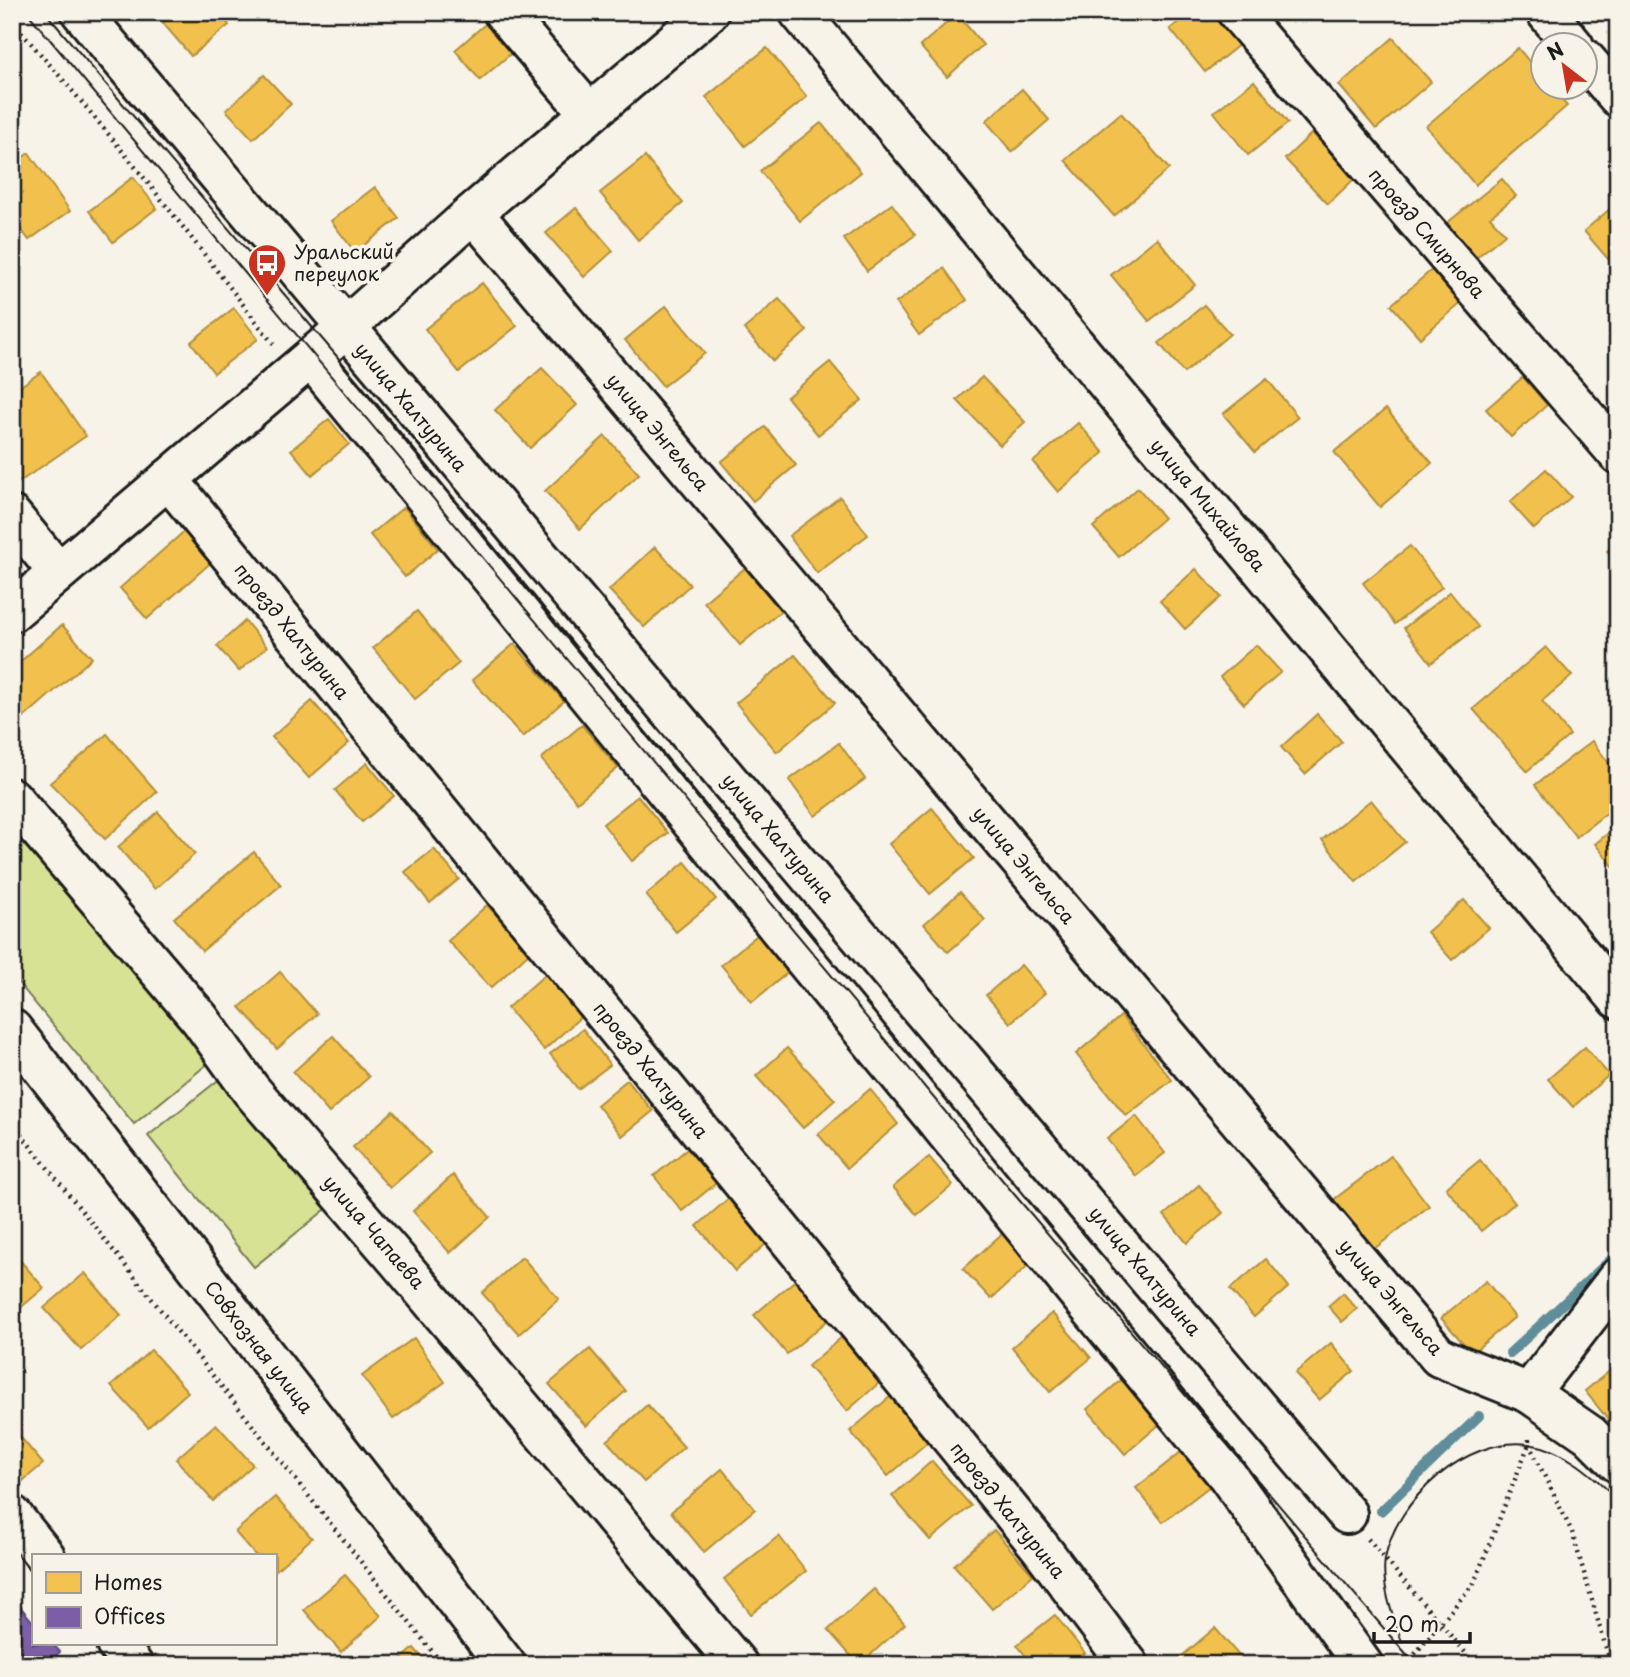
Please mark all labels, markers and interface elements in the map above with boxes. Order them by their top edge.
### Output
north arrow [1528,32,1598,102]
text: N [1541,35,1568,66]
street label: проезд Смирнова [1363,161,1493,304]
place label: Уральский переулок [294,237,394,287]
bus stop icon: Уральский переулок [246,242,288,297]
street label: улица Халтурина [349,335,475,477]
street label: улица Энгельса [601,366,717,497]
street label: улица Михайлова [1144,431,1273,577]
street label: проезд Халтурина [229,556,357,705]
street label: улица Халтурина [716,766,842,908]
street label: улица Энгельса [967,799,1083,930]
street label: проезд Халтурина [588,995,716,1144]
street label: улица Чапаева [317,1168,432,1295]
street label: улица Халтурина [1083,1199,1209,1341]
street label: улица Энгельса [1333,1232,1450,1361]
street label: Совхозная улица [199,1274,321,1419]
street label: проезд Халтурина [945,1435,1073,1584]
legend [32,1554,276,1646]
text: Homes [94,1565,162,1597]
text: Offices [94,1599,165,1631]
scale bar [1374,1600,1471,1644]
text: 20 m [1385,1607,1439,1639]

